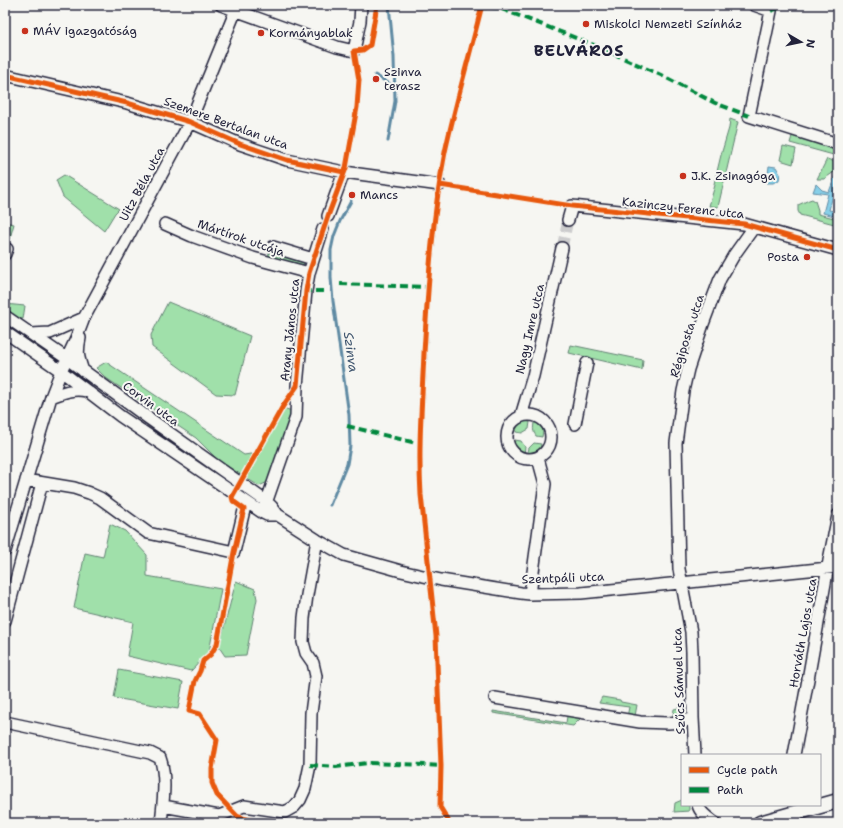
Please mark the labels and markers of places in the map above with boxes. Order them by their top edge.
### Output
place label: Miskolci Nemzeti Színház [594,16,742,32]
marker: Miskolci Nemzeti Színház [581,19,591,29]
place label: MÁV igazgatóság [33,23,137,39]
place label: Kormányablak [269,25,353,41]
marker: MÁV igazgatóság [20,26,30,36]
marker: Kormányablak [256,28,266,38]
place label: Szinva terasz [384,64,422,94]
marker: Szinva terasz [371,74,381,84]
place label: J.K. Zsinagóga [691,168,776,184]
marker: J.K. Zsinagóga [678,171,688,181]
place label: Mancs [360,187,398,203]
marker: Mancs [347,190,357,200]
place label: Posta [767,249,800,265]
marker: Posta [802,252,812,262]

